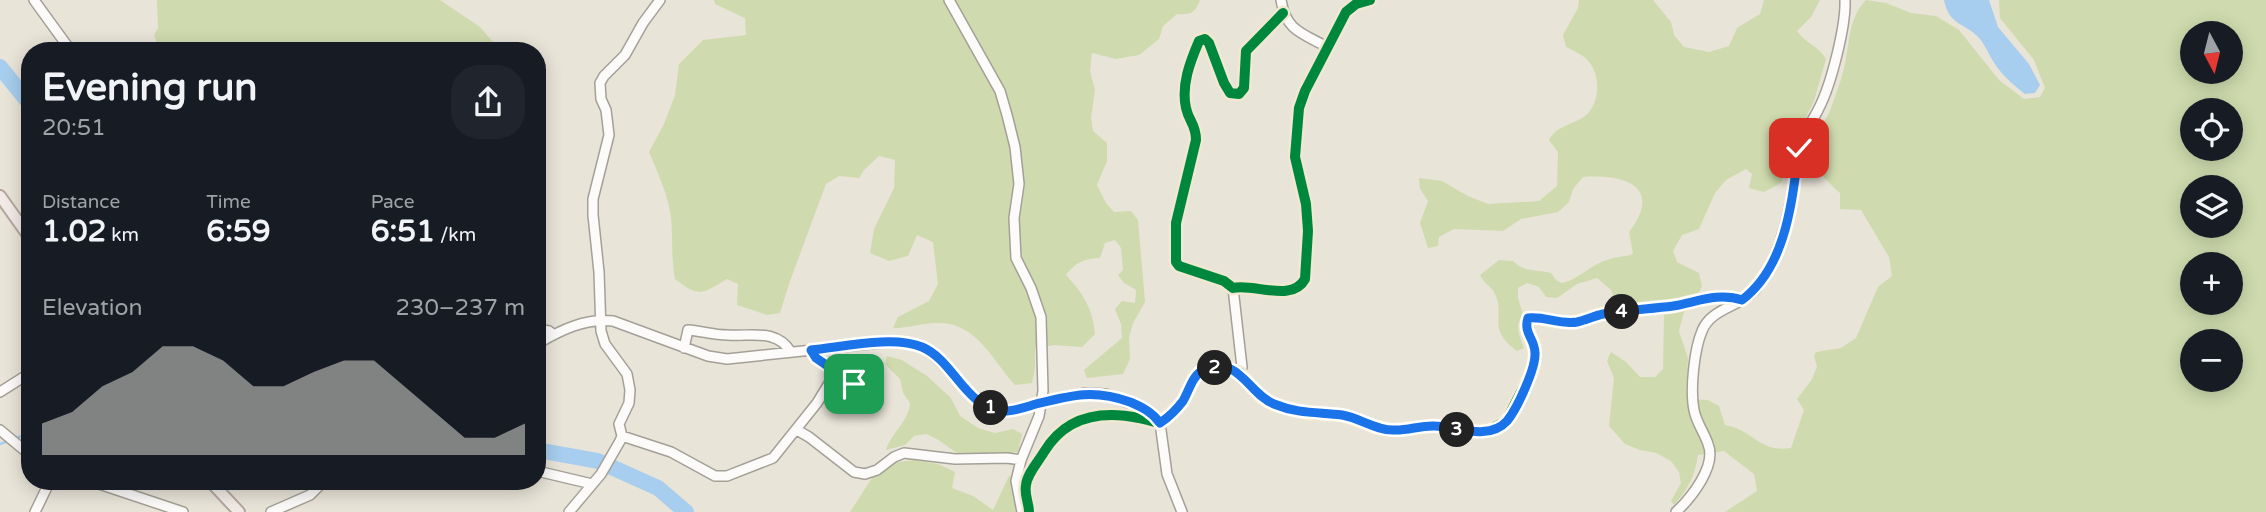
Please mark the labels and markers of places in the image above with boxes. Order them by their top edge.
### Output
pin [1769,118,1829,178]
pin: 4 [1604,294,1640,330]
pin: 2 [1198,350,1232,386]
pin [824,354,884,414]
pin: 1 [974,390,1009,426]
pin: 3 [1440,412,1474,448]

